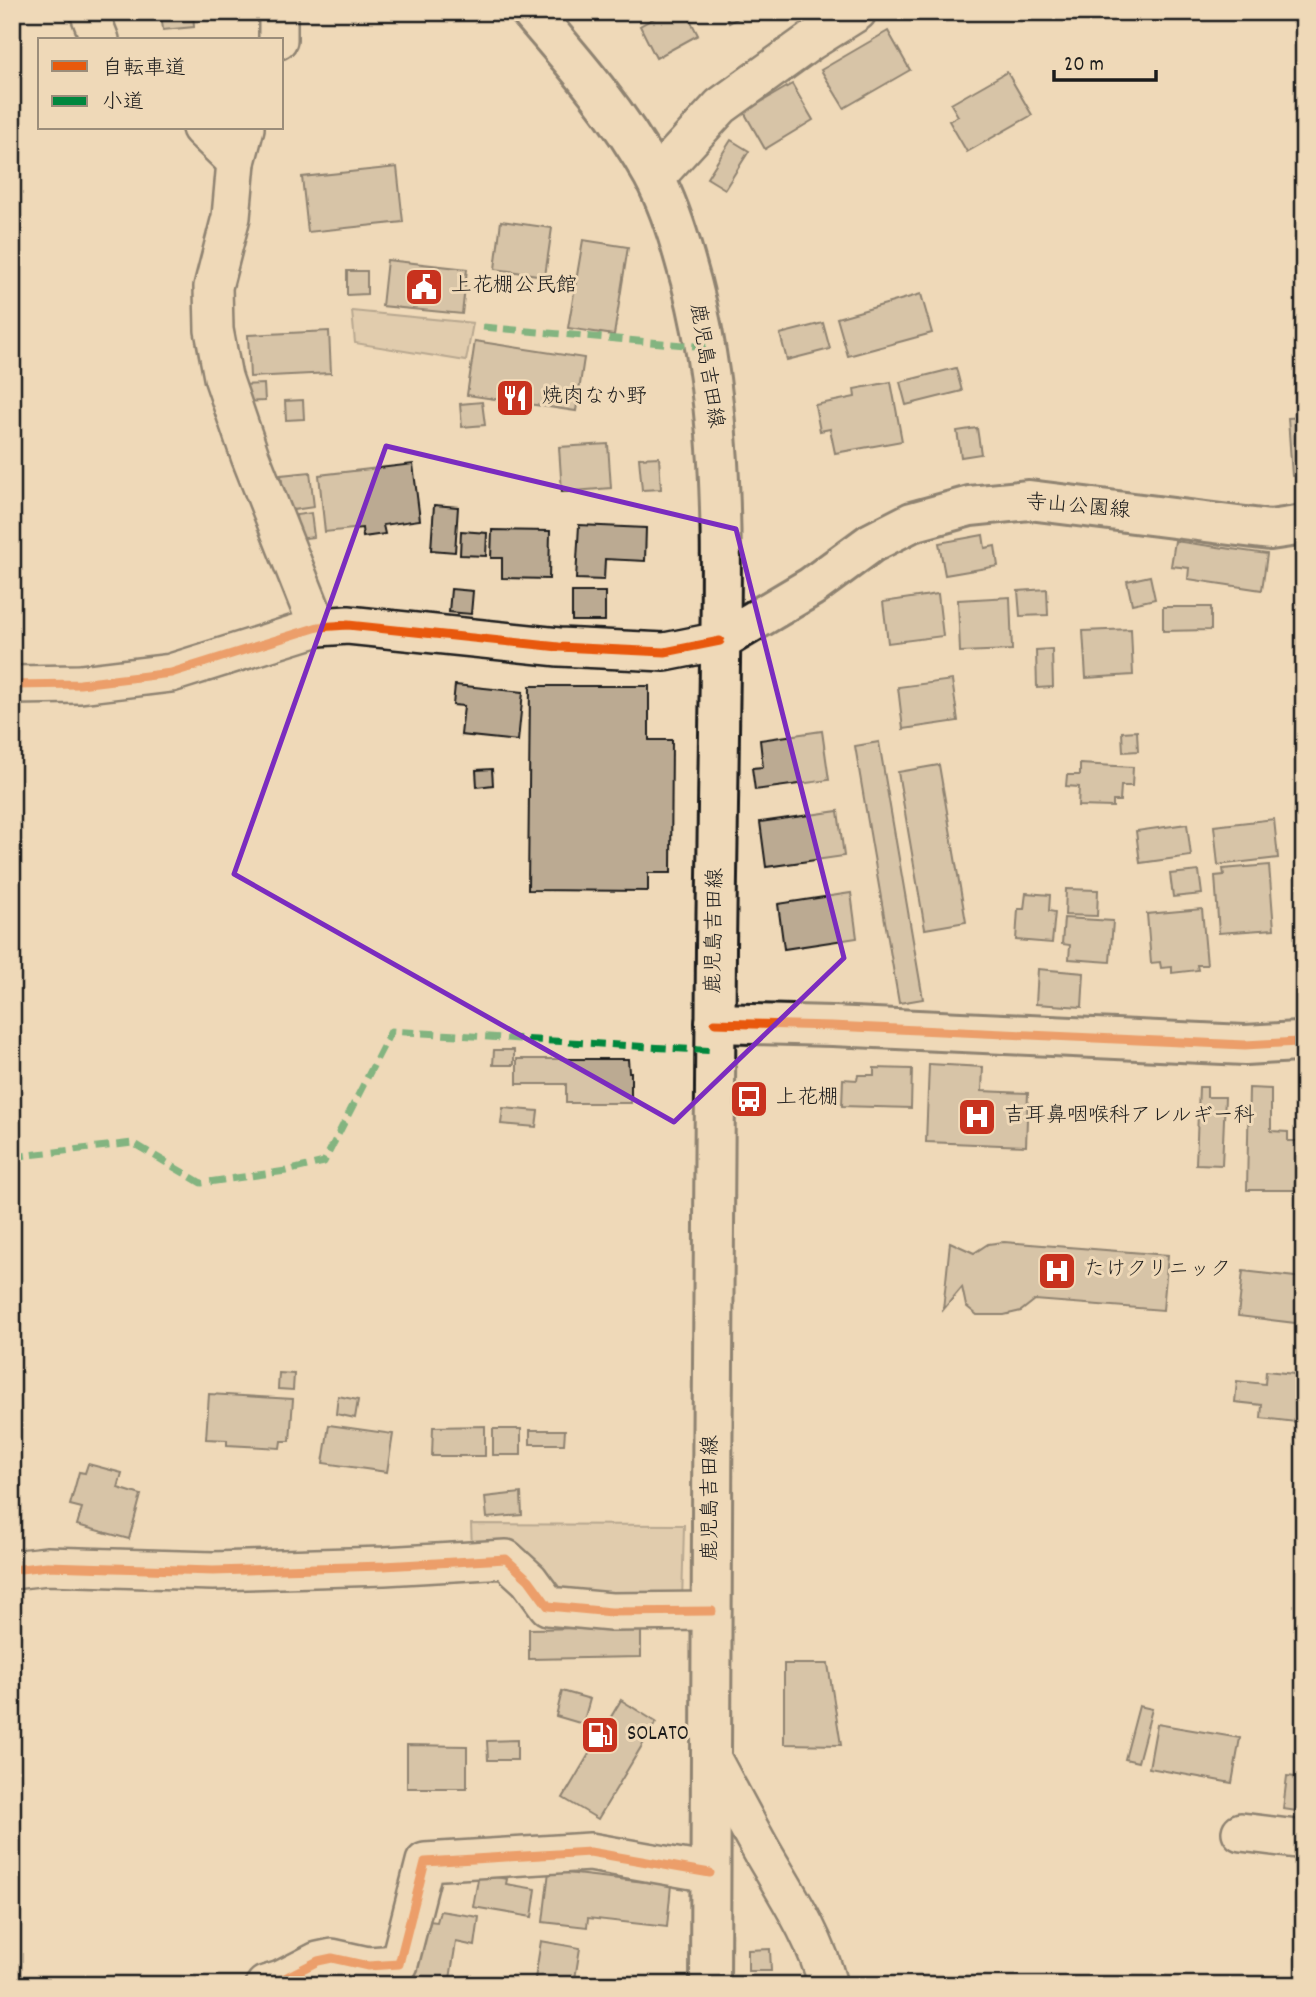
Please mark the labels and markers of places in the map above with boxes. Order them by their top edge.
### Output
public building icon: 上花棚公民館 [403,266,445,308]
place label: 上花棚公民館 [451,272,577,302]
restaurant icon: 焼肉なか野 [494,377,536,419]
place label: 焼肉なか野 [542,383,647,413]
bus stop icon: 上花棚 [728,1078,770,1120]
place label: 上花棚 [776,1084,839,1114]
hospital icon: 吉耳鼻咽喉科アレルギー科 [956,1096,998,1138]
place label: 吉耳鼻咽喉科アレルギー科 [1004,1102,1255,1132]
hospital icon: たけクリニック [1036,1250,1078,1292]
place label: たけクリニック [1084,1256,1231,1286]
fuel station icon: SOLATO [579,1714,621,1756]
place label: SOLATO [627,1720,689,1750]

